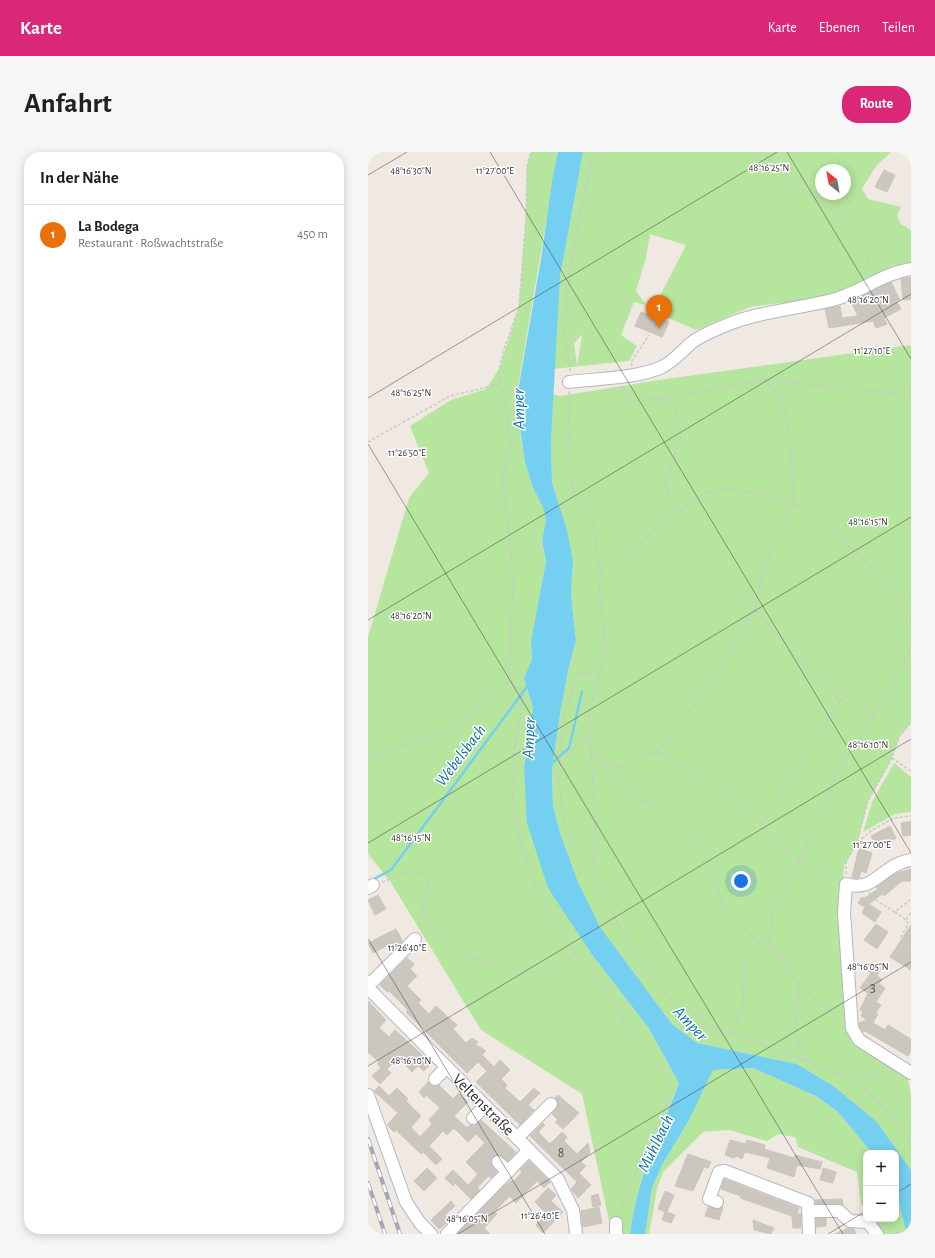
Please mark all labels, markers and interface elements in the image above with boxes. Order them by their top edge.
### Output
text: Karte [20,19,62,38]
text: Karte [768,21,797,35]
text: Ebenen [819,21,860,35]
text: Teilen [882,21,915,35]
button: Route [842,86,911,123]
text: Anfahrt [24,90,112,118]
text: 48°16'25"N [749,163,789,173]
north arrow [815,164,851,200]
text: 48°16'30"N [390,166,432,176]
text: 11°27'00"E [476,166,514,176]
text: In der Nähe [40,169,119,186]
text: La Bodega [78,219,139,234]
text: 1 [51,228,55,241]
text: 450 m [297,228,328,241]
text: Restaurant · Roßwachtstraße [78,237,223,250]
pin: 1 [646,295,672,328]
text: 48°16'20"N [847,295,889,305]
text: 11°27'10"E [854,346,890,356]
text: 48°16'25"N [391,388,431,398]
water label: Amper [510,388,528,431]
text: 11°26'50"E [388,448,426,458]
text: 48°16'15"N [848,517,888,527]
text: 48°16'20"N [390,611,432,621]
water label: Amper [519,717,539,760]
water label: Webelsbach [432,721,489,789]
text: 48°16'10"N [848,740,888,750]
text: 48°16'15"N [391,833,431,843]
text: 11°27'00"E [853,840,891,850]
your location [731,871,751,891]
text: 11°26'40"E [388,943,426,953]
text: 48°16'05"N [847,962,889,972]
house number: 3 [870,981,876,995]
water label: Amper [669,1002,711,1045]
text: 48°16'10"N [391,1056,431,1066]
street label: Veltenstraße [449,1071,517,1139]
water label: Mühlbach [634,1112,677,1174]
house number: 8 [558,1146,564,1160]
map controls [863,1150,899,1222]
button: + [863,1150,899,1186]
button: − [863,1186,899,1222]
text: 11°26'40"E [521,1211,559,1221]
text: 48°16'05"N [446,1214,488,1224]

